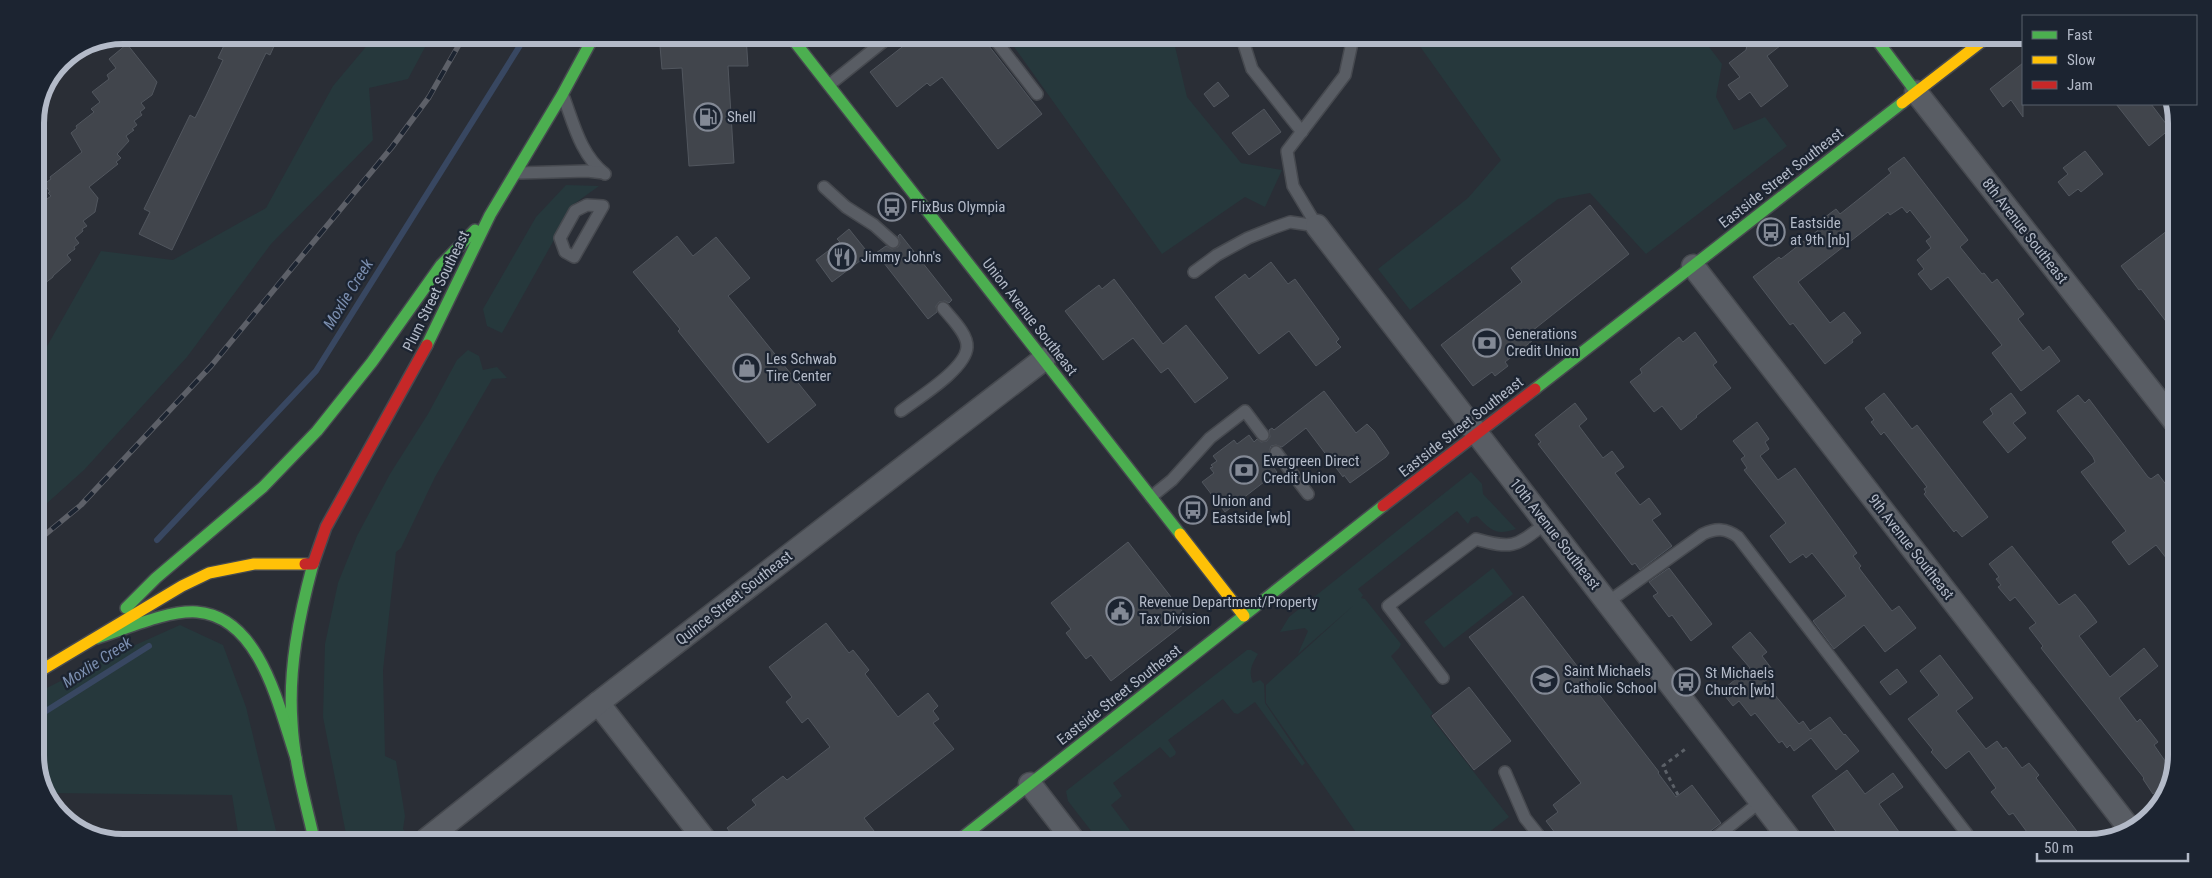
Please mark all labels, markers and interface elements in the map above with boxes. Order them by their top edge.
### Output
legend [2022,15,2197,105]
text: Fast [2067,26,2092,44]
text: Slow [2067,51,2096,69]
text: Jam [2067,76,2093,94]
fuel station icon: Shell [693,102,723,132]
place label: Shell [727,108,756,126]
street label: Eastside Street Southeast [1715,124,1847,232]
street label: 8th Avenue Southeast [1978,175,2072,287]
bus stop icon: FlixBus Olympia [877,192,907,222]
place label: FlixBus Olympia [911,198,1005,216]
place label: Eastside at 9th [nb] [1790,214,1850,249]
bus stop icon: Eastside at 9th [nb] [1756,217,1786,247]
street label: Plum Street Southeast [399,228,473,354]
restaurant icon: Jimmy John's [827,242,857,272]
place label: Jimmy John's [861,248,942,266]
water label: Moxlie Creek [319,255,378,333]
street label: Union Avenue Southeast [979,255,1081,379]
place label: Generations Credit Union [1506,325,1579,360]
bank icon: Generations Credit Union [1472,328,1502,358]
place label: Les Schwab Tire Center [766,350,837,385]
shop icon: Les Schwab Tire Center [732,353,762,383]
street label: Eastside Street Southeast [1395,373,1527,481]
place label: Evergreen Direct Credit Union [1263,452,1359,487]
bank icon: Evergreen Direct Credit Union [1229,455,1259,485]
street label: 10th Avenue Southeast [1506,475,1604,593]
street label: 9th Avenue Southeast [1864,491,1958,603]
place label: Union and Eastside [wb] [1212,492,1291,527]
bus stop icon: Union and Eastside [wb] [1178,495,1208,525]
street label: Quince Street Southeast [672,547,796,649]
place label: Revenue Department/Property Tax Division [1139,593,1318,628]
public building icon: Revenue Department/Property Tax Division [1105,596,1135,626]
water label: Moxlie Creek [59,632,136,692]
street label: Eastside Street Southeast [1053,641,1185,749]
place label: Saint Michaels Catholic School [1564,662,1657,697]
place label: St Michaels Church [wb] [1705,664,1775,699]
school or university icon: Saint Michaels Catholic School [1530,665,1560,695]
bus stop icon: St Michaels Church [wb] [1671,667,1701,697]
scale bar [2037,830,2188,862]
text: 50 m [2044,839,2074,857]

